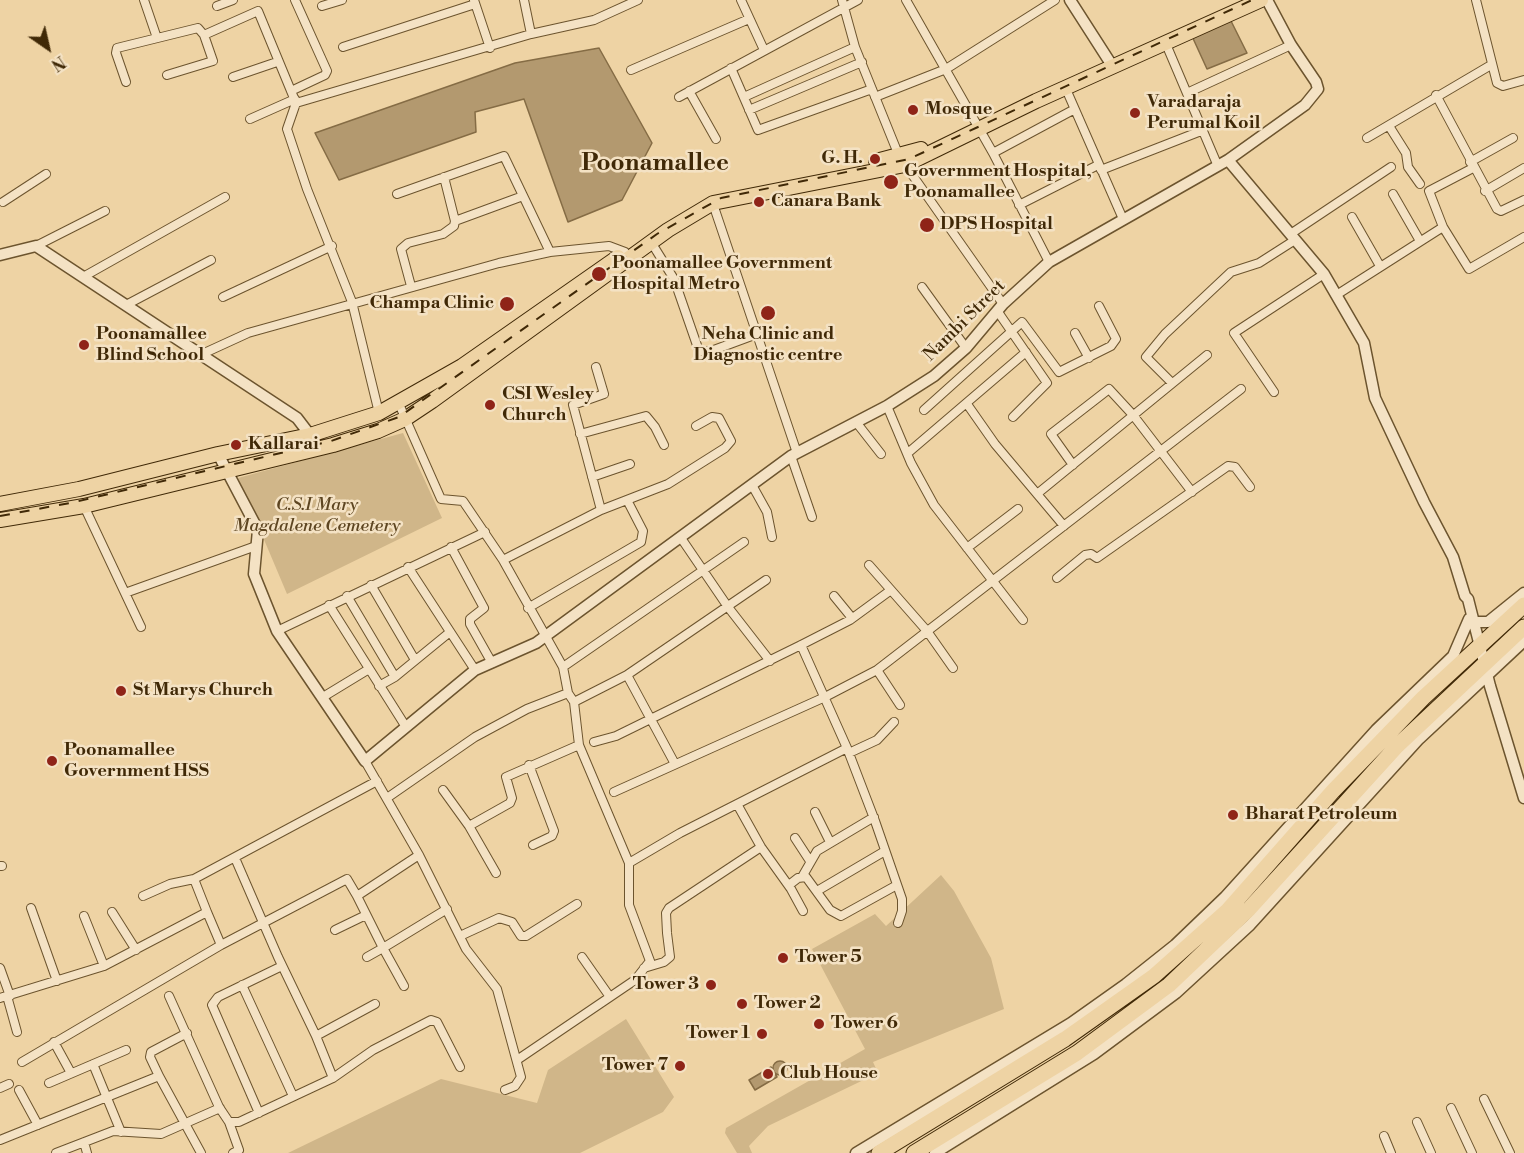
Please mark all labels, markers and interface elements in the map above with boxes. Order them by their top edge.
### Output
north arrow [18,18,78,78]
text: N [47,51,69,75]
place label: Varadaraja Perumal Koil [1147,92,1260,134]
place label: Mosque [925,99,993,121]
marker: Mosque [906,103,920,117]
marker: Varadaraja Perumal Koil [1128,106,1142,120]
place label: G. H. [821,148,863,170]
district label: Poonamallee [581,150,729,178]
marker: G. H. [868,152,882,166]
place label: Government Hospital, Poonamallee [904,161,1092,204]
marker: Government Hospital, Poonamallee [882,173,900,191]
place label: Canara Bank [771,191,881,213]
marker: Canara Bank [752,195,766,209]
place label: DPS Hospital [940,214,1053,236]
marker: DPS Hospital [918,216,936,234]
place label: Poonamallee Government Hospital Metro [612,253,832,296]
marker: Poonamallee Government Hospital Metro [590,265,608,283]
street label: Nambi Street [920,276,1010,366]
place label: Champa Clinic [369,293,494,315]
marker: Champa Clinic [498,295,516,313]
marker: Neha Clinic and Diagnostic centre [759,304,777,322]
place label: Poonamallee Blind School [96,324,207,366]
place label: Neha Clinic and Diagnostic centre [693,324,843,366]
marker: Poonamallee Blind School [77,338,91,352]
place label: CSI Wesley Church [502,384,594,426]
marker: CSI Wesley Church [483,398,497,412]
place label: Kallarai [248,434,319,456]
marker: Kallarai [229,438,243,452]
park label: C.S.I Mary Magdalene Cemetery [234,495,400,538]
place label: St Marys Church [133,680,273,702]
marker: St Marys Church [114,684,128,698]
place label: Poonamallee Government HSS [64,740,209,783]
marker: Poonamallee Government HSS [45,754,59,768]
place label: Bharat Petroleum [1245,804,1397,826]
marker: Bharat Petroleum [1226,808,1240,822]
place label: Tower 5 [795,947,862,969]
marker: Tower 5 [776,951,790,965]
place label: Tower 3 [633,974,699,996]
marker: Tower 3 [704,978,718,992]
place label: Tower 2 [754,993,821,1015]
marker: Tower 2 [735,997,749,1011]
place label: Tower 6 [831,1013,898,1035]
marker: Tower 6 [812,1017,826,1031]
place label: Tower 1 [686,1023,750,1045]
marker: Tower 1 [755,1027,769,1041]
place label: Tower 7 [602,1055,668,1077]
marker: Tower 7 [673,1059,687,1073]
place label: Club House [780,1063,878,1085]
marker: Club House [761,1067,775,1081]

